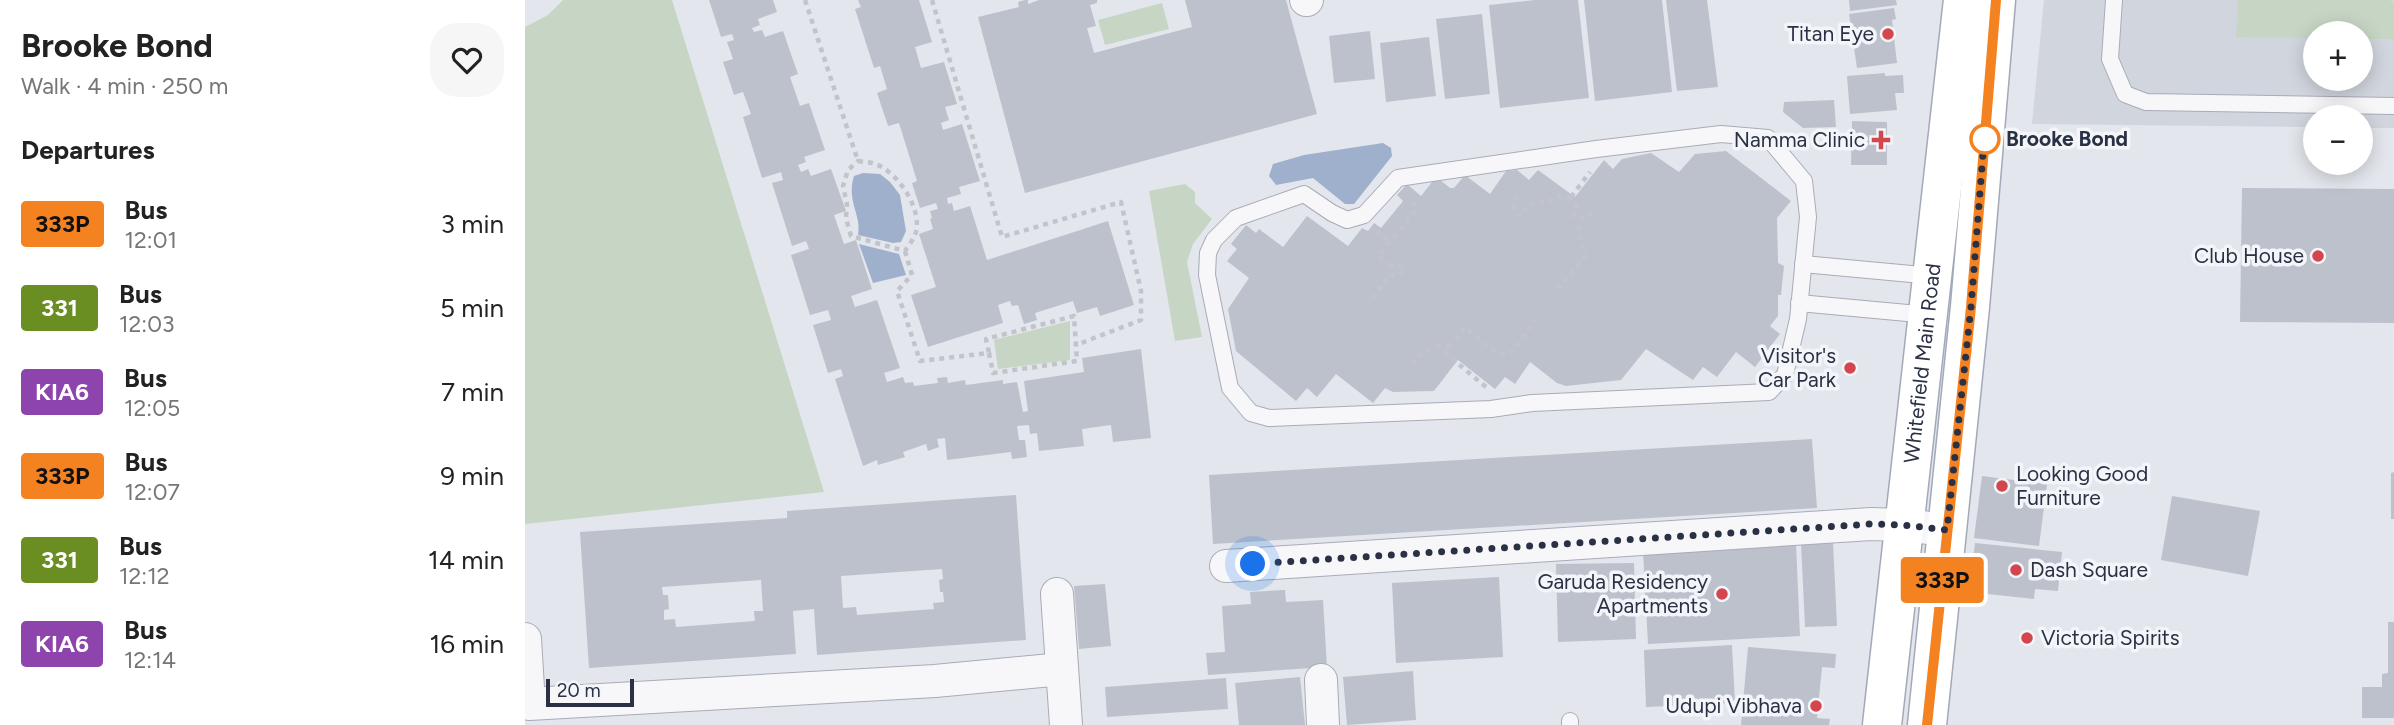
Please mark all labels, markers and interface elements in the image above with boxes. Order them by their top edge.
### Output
place label: Titan Eye [1787,21,1874,46]
map controls [2303,21,2373,175]
button: + [2303,21,2373,91]
button: heart [430,23,504,97]
text: Brooke Bond [21,26,213,65]
marker: Titan Eye [1880,26,1896,42]
text: Walk · 4 min · 250 m [21,72,228,100]
button: − [2303,105,2373,175]
marker: Brooke Bond [1970,124,2000,154]
place label: Brooke Bond [2006,126,2128,151]
place label: Namma Clinic [1734,127,1865,152]
marker: Namma Clinic [1871,130,1891,150]
text: Departures [21,134,155,166]
text: Bus [125,194,167,226]
text: 3 min [441,208,504,240]
text: 333P [35,209,90,238]
text: 12:01 [125,226,177,254]
place label: Club House [2194,243,2304,268]
marker: Club House [2310,248,2326,264]
street label: Whitefield Main Road [1898,262,1946,464]
text: Bus [119,278,162,310]
text: 5 min [440,292,504,324]
text: 331 [41,293,78,322]
text: 12:03 [119,310,174,338]
place label: Visitor's Car Park [1758,343,1837,392]
marker: Visitor's Car Park [1842,360,1858,376]
text: Bus [124,362,167,394]
text: 7 min [441,376,504,408]
text: KIA6 [35,377,89,406]
text: 12:05 [124,394,180,422]
text: Bus [125,446,167,478]
text: 9 min [440,460,504,492]
text: 333P [35,461,90,490]
place label: Looking Good Furniture [2016,461,2148,510]
text: 12:07 [125,478,180,506]
marker: Looking Good Furniture [1994,478,2010,494]
text: Bus [119,530,162,562]
text: 14 min [428,544,504,576]
text: 331 [41,545,78,574]
your location [1235,546,1270,581]
line badge: 333P [1893,557,1991,603]
place label: Dash Square [2030,557,2148,582]
text: 12:12 [119,562,170,590]
marker: Dash Square [2008,562,2024,578]
text: 333P [1915,565,1969,594]
place label: Garuda Residency Apartments [1537,569,1708,618]
marker: Garuda Residency Apartments [1714,586,1730,602]
text: Bus [124,614,167,646]
place label: Victoria Spirits [2041,625,2180,650]
text: 16 min [429,628,504,660]
text: KIA6 [35,629,89,658]
marker: Victoria Spirits [2019,630,2035,646]
text: 12:14 [124,646,176,674]
scale bar [546,676,633,708]
text: 20 m [557,679,601,702]
place label: Udupi Vibhava [1665,693,1802,718]
marker: Udupi Vibhava [1808,698,1824,714]

